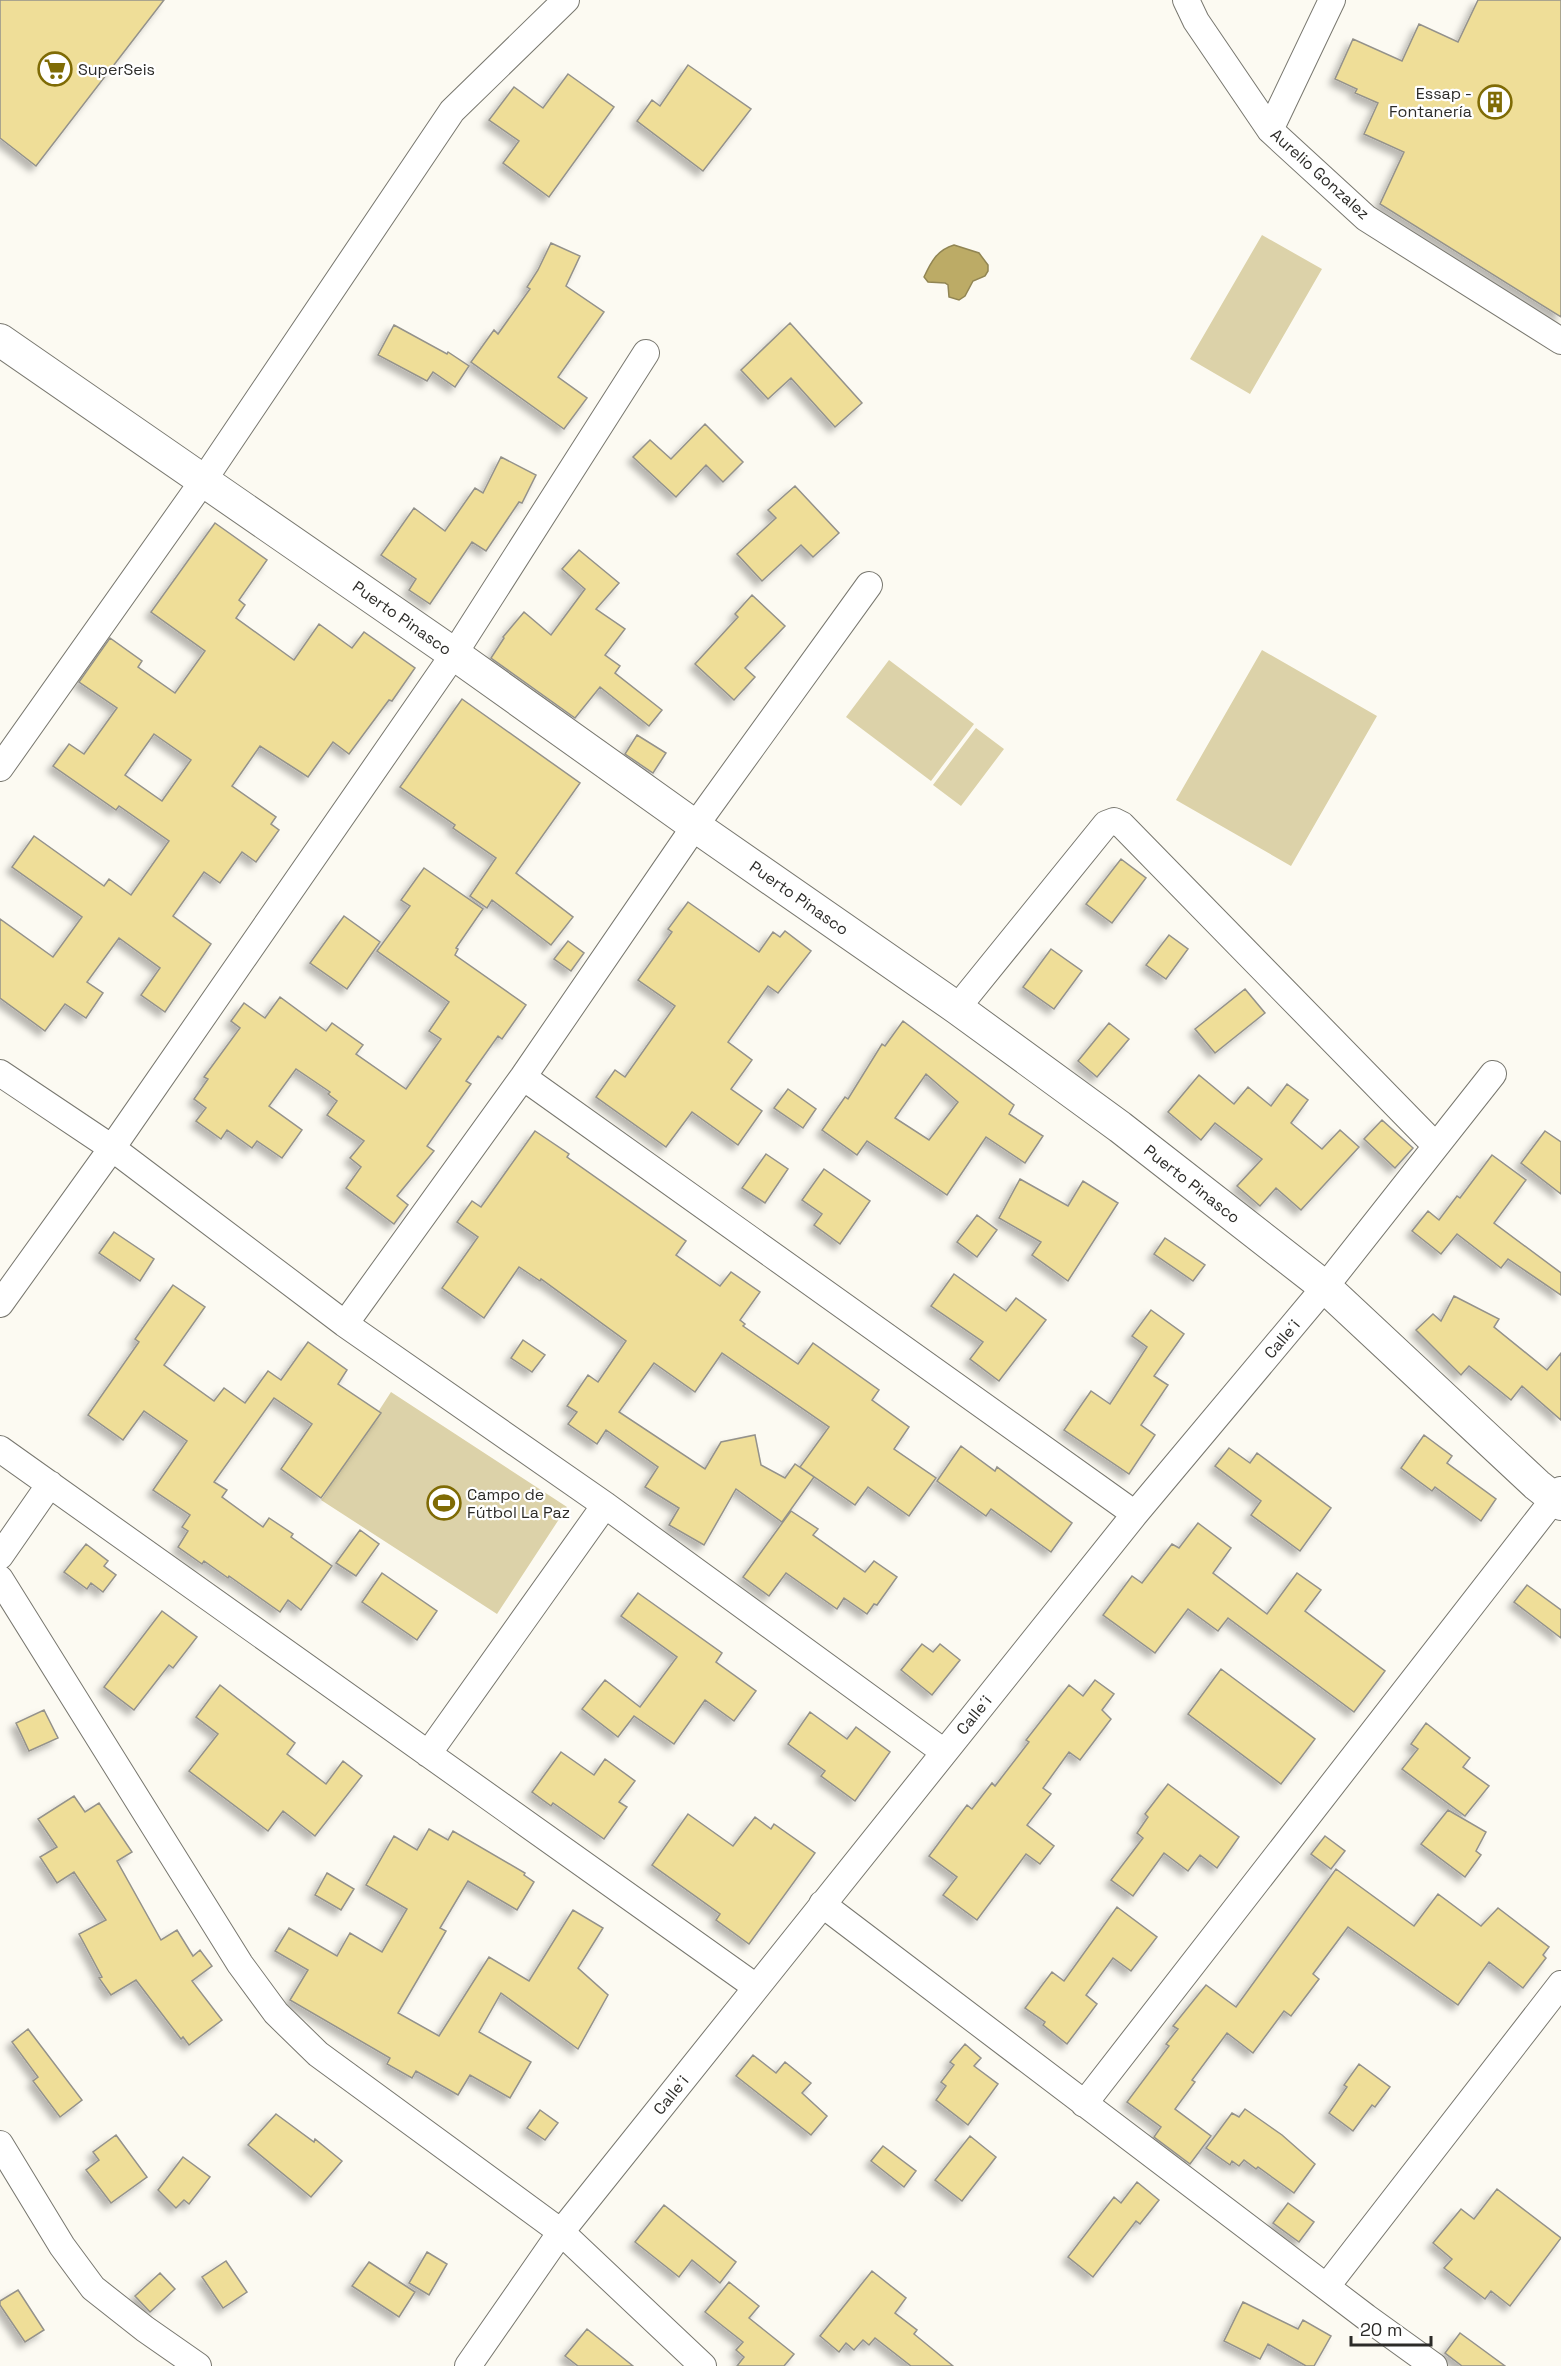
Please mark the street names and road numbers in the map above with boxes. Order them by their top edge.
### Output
street label: Aurelio Gonzalez [1266,124,1374,224]
street label: Puerto Pinasco [348,576,456,660]
street label: Puerto Pinasco [745,856,853,940]
street label: Puerto Pinasco [1140,1140,1244,1228]
street label: Calle´i [1259,1315,1305,1363]
street label: Calle´i [952,1691,996,1739]
street label: Calle´i [649,2071,693,2119]

